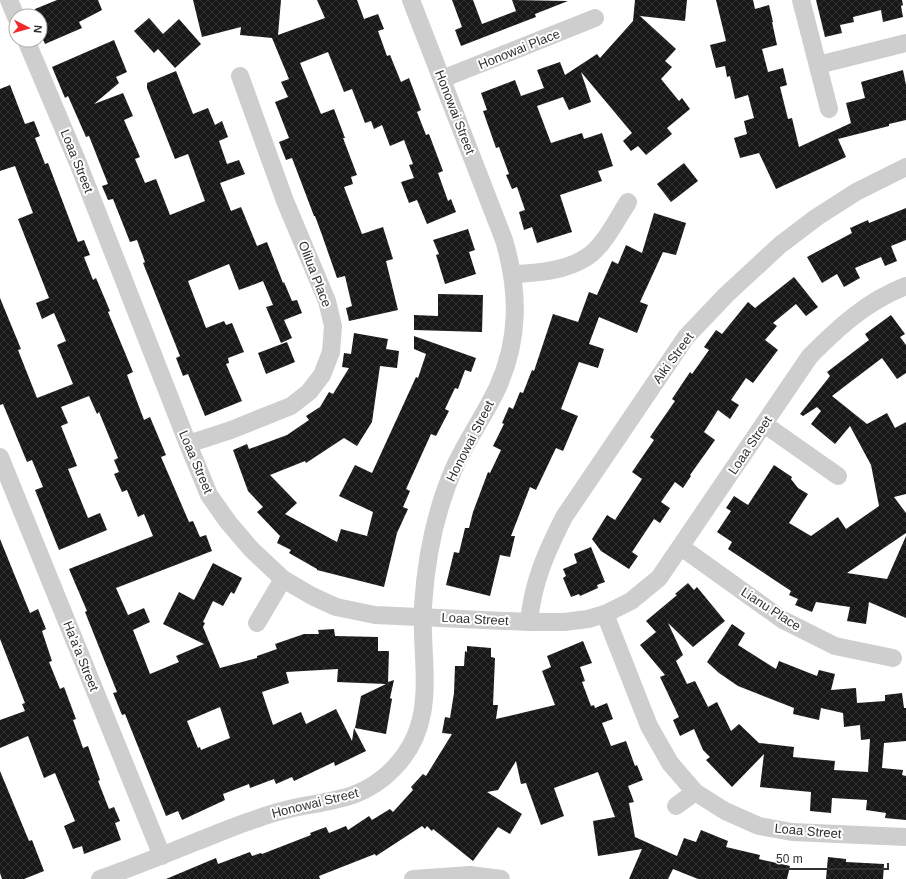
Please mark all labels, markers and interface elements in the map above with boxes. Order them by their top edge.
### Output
north arrow [8,8,48,48]
text: N [32,24,44,34]
street label: Honowai Place [476,26,562,72]
street label: Honowai Street [432,68,478,157]
street label: Loaa Street [57,127,97,195]
street label: Olilua Place [296,239,334,309]
street label: Aiki Street [650,329,697,386]
street label: Honowai Street [443,398,497,484]
street label: Loaa Street [725,413,775,477]
street label: Loaa Street [176,428,216,496]
street label: Lianu Place [738,584,804,634]
street label: Loaa Street [441,610,509,628]
street label: Ha'a'a Street [60,619,102,694]
street label: Honowai Street [270,785,360,821]
street label: Loaa Street [774,821,843,841]
scale bar [770,845,888,871]
text: 50 m [776,852,803,866]

